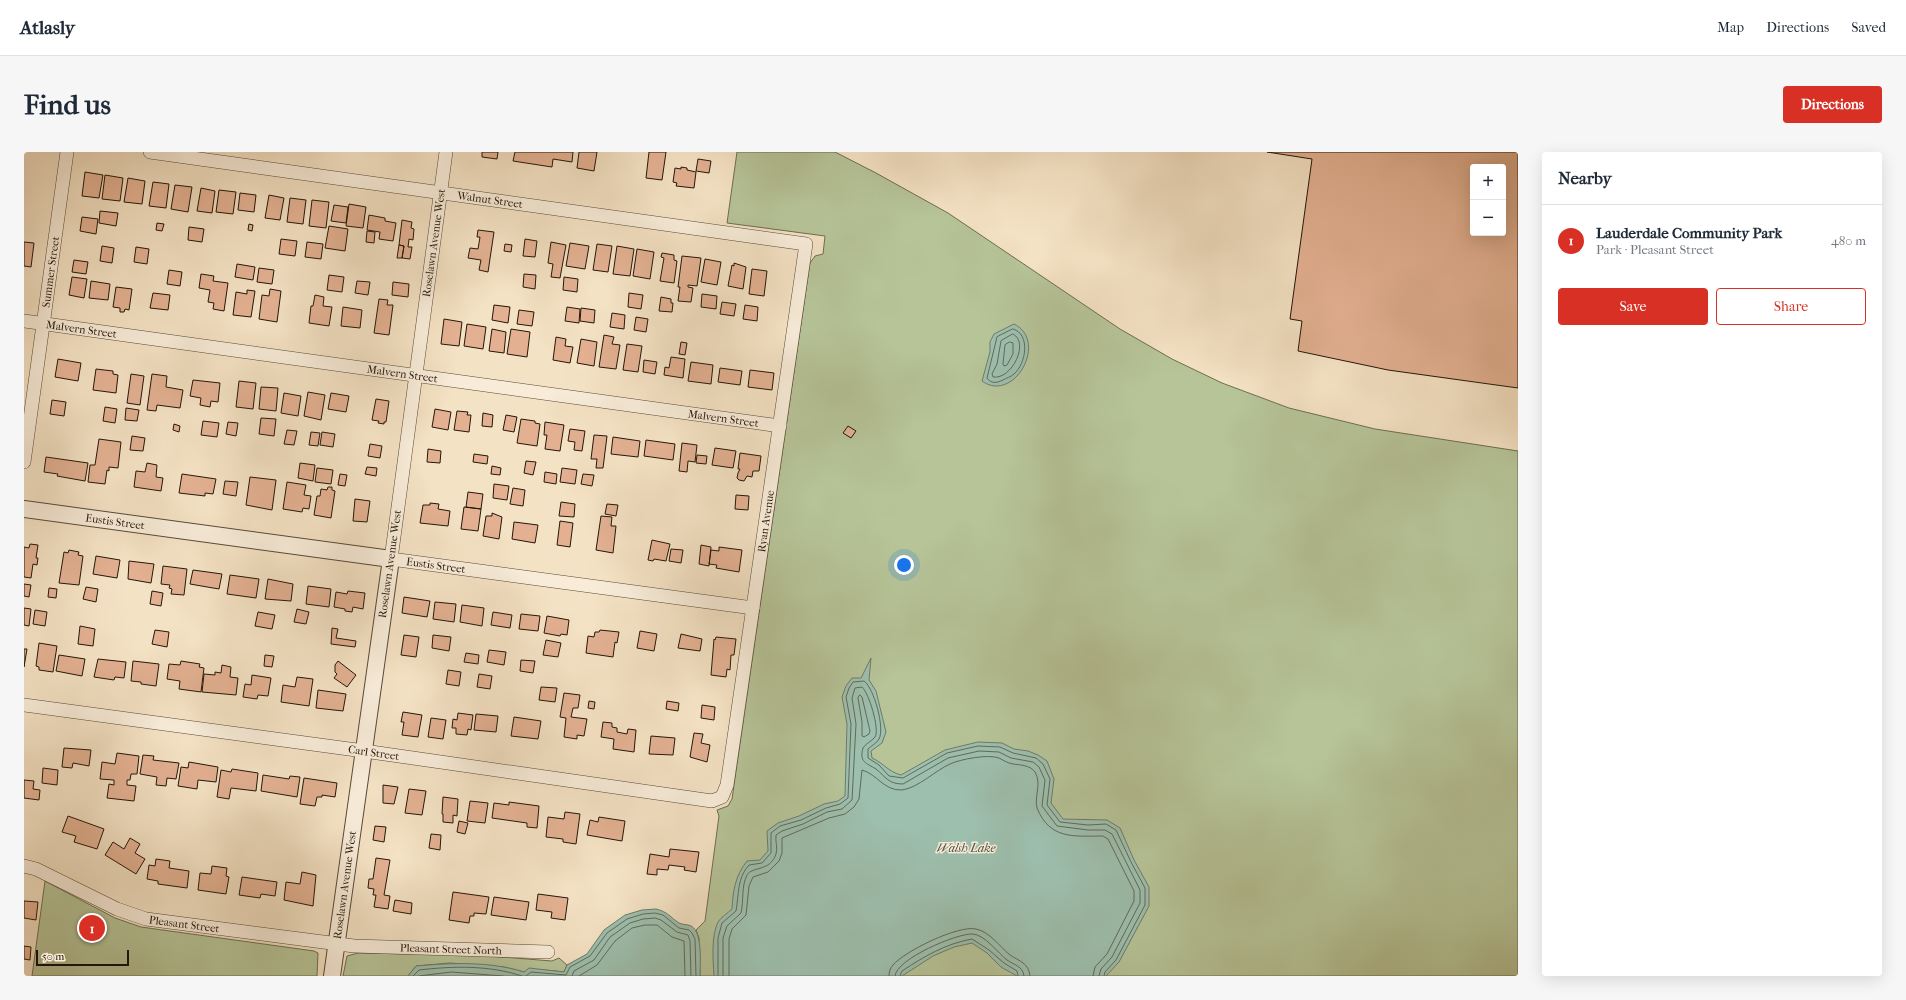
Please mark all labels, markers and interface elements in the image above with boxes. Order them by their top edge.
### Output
text: Atlasly [20,17,75,39]
text: Map [1717,19,1744,36]
text: Directions [1766,19,1829,36]
text: Saved [1851,19,1886,36]
button: Directions [1783,86,1882,123]
text: Find us [24,88,111,121]
map controls [1470,164,1506,236]
button: + [1470,164,1506,200]
text: Nearby [1558,168,1612,188]
street label: Roselawn Avenue West [420,188,448,298]
street label: Walnut Street [455,189,524,211]
button: − [1470,200,1506,236]
text: Lauderdale Community Park [1596,224,1782,242]
text: 1 [1569,233,1573,248]
text: 480 m [1831,233,1866,248]
street label: Summer Street [39,235,62,308]
text: Park · Pleasant Street [1596,242,1714,257]
button: Save [1558,288,1708,325]
button: Share [1716,288,1866,325]
street label: Malvern Street [45,318,118,340]
street label: Malvern Street [366,362,439,385]
street label: Malvern Street [687,407,760,429]
street label: Ryan Avenue [755,489,777,553]
street label: Roselawn Avenue West [376,509,404,619]
street label: Eustis Street [85,511,146,532]
street label: Eustis Street [405,555,466,576]
your location [894,555,914,575]
street label: Carl Street [347,742,400,763]
street label: Roselawn Avenue West [331,830,359,940]
water label: Walsh Lake [937,841,997,855]
pin: 1 [79,913,105,943]
street label: Pleasant Street [148,913,220,935]
street label: Pleasant Street North [400,941,503,957]
scale bar [36,948,129,967]
text: 50 m [42,950,64,963]

